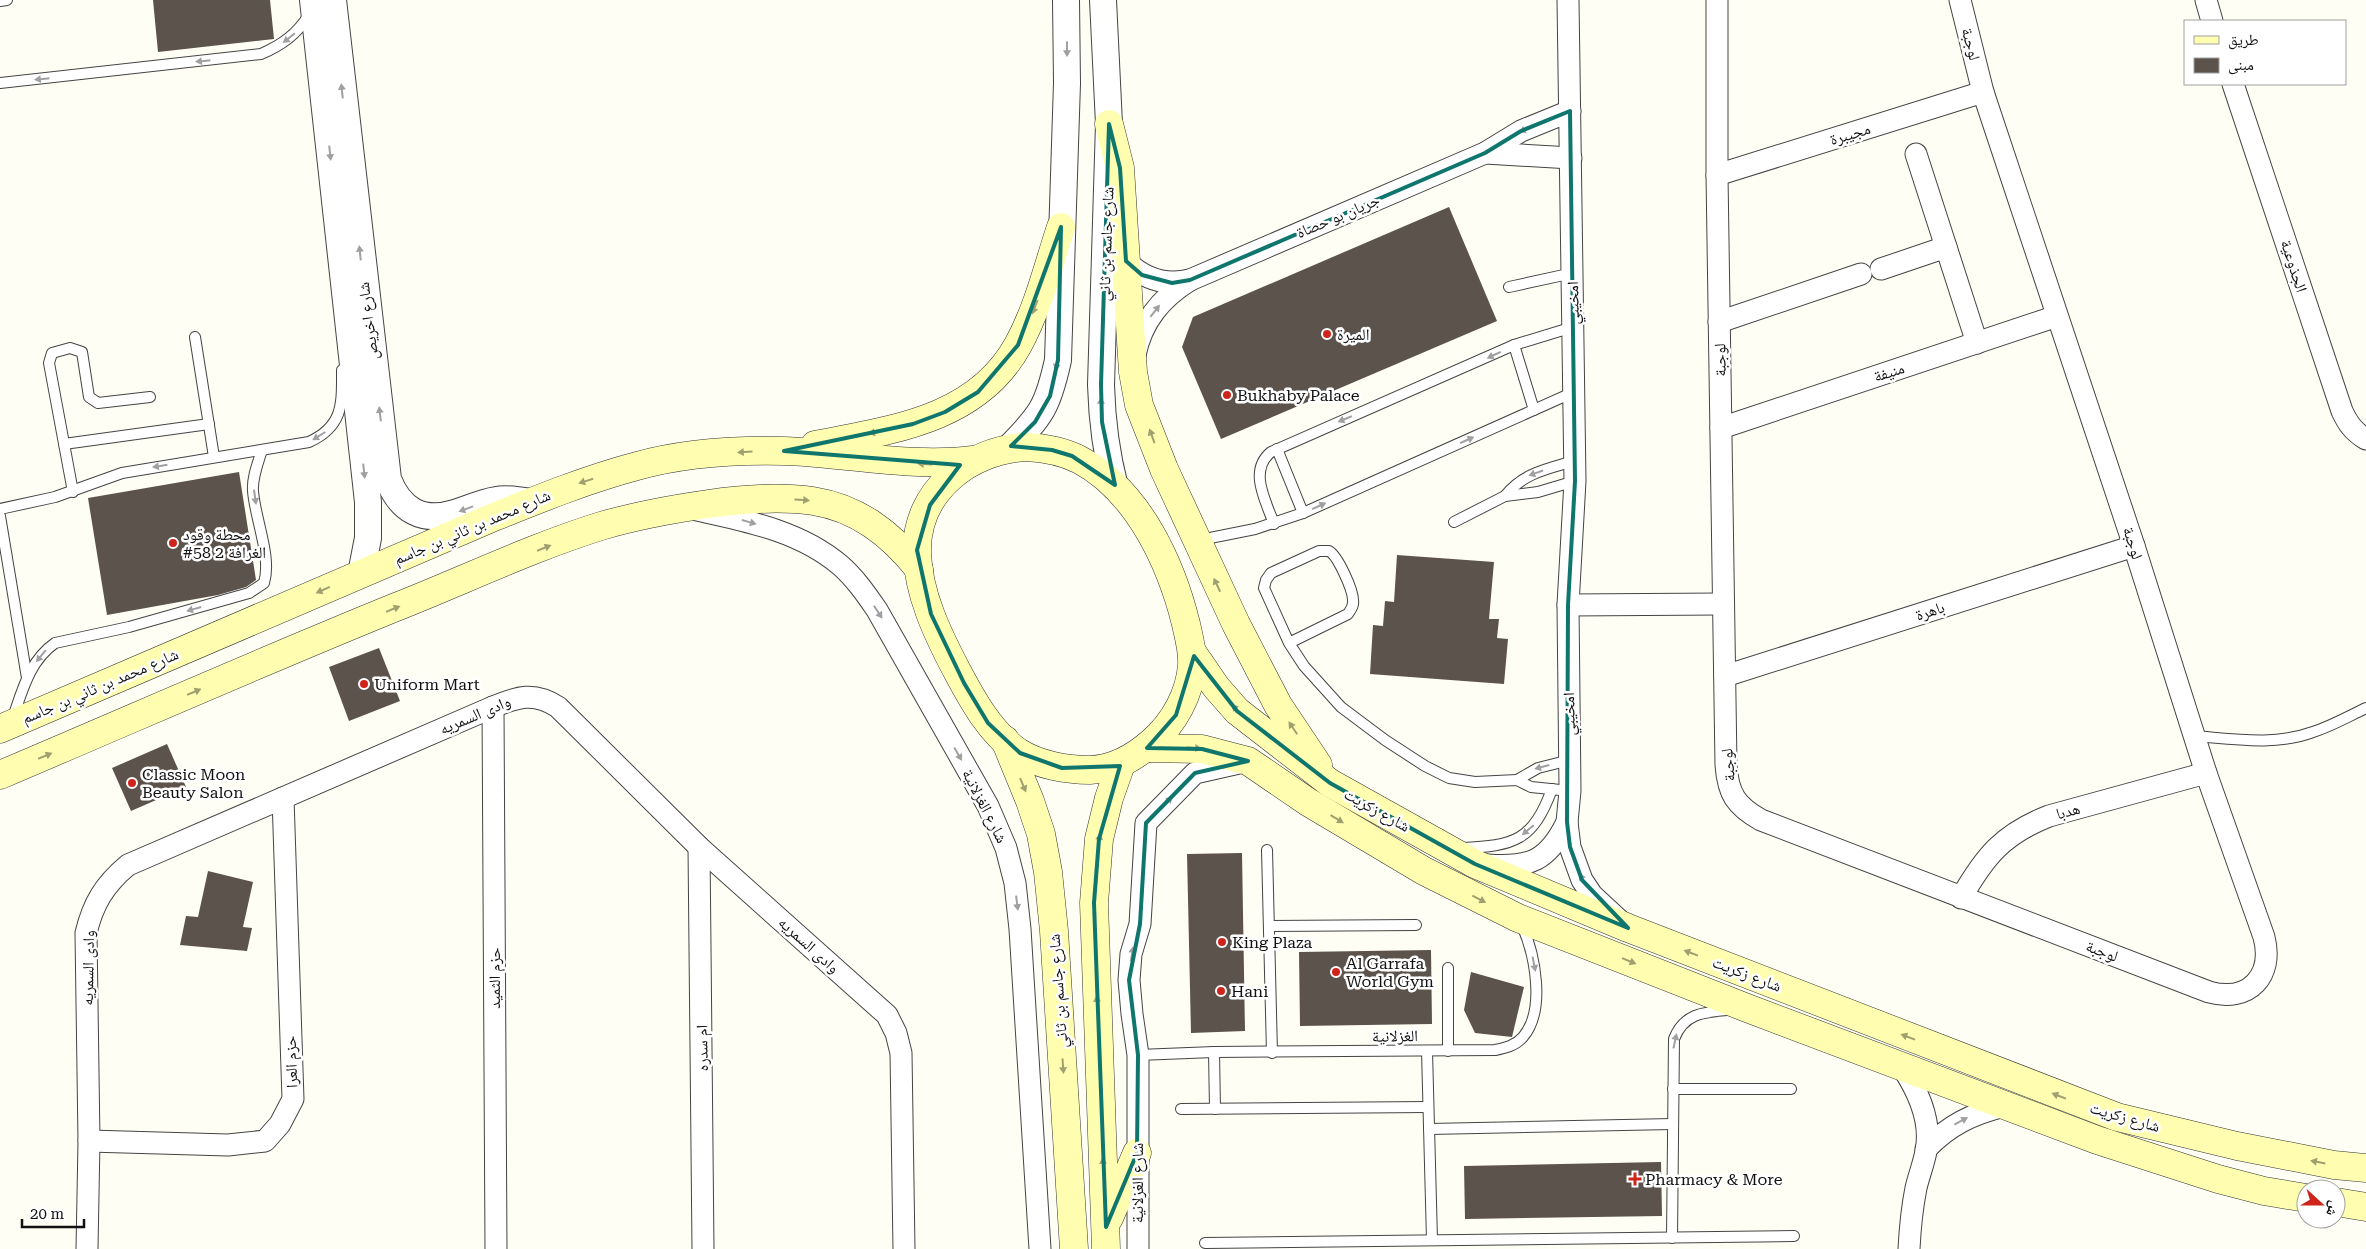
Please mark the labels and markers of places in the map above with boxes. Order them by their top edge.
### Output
place label: الميرة [1337,325,1370,344]
marker: الميرة [1321,328,1333,340]
place label: Bukhaby Palace [1237,386,1360,405]
marker: Bukhaby Palace [1221,389,1233,401]
place label: محطة وقود #58 الغرافة 2 [183,525,266,562]
marker: محطة وقود #58 الغرافة 2 [167,537,179,549]
place label: Uniform Mart [374,675,480,694]
marker: Uniform Mart [358,678,370,690]
place label: Classic Moon Beauty Salon [142,765,245,802]
marker: Classic Moon Beauty Salon [126,777,138,789]
place label: King Plaza [1232,933,1313,952]
marker: King Plaza [1216,936,1228,948]
place label: Al Garrafa World Gym [1346,954,1434,991]
marker: Al Garrafa World Gym [1330,966,1342,978]
place label: Hani [1231,982,1268,1001]
marker: Hani [1215,985,1227,997]
place label: Pharmacy & More [1645,1170,1783,1189]
marker: Pharmacy & More [1629,1173,1641,1185]

